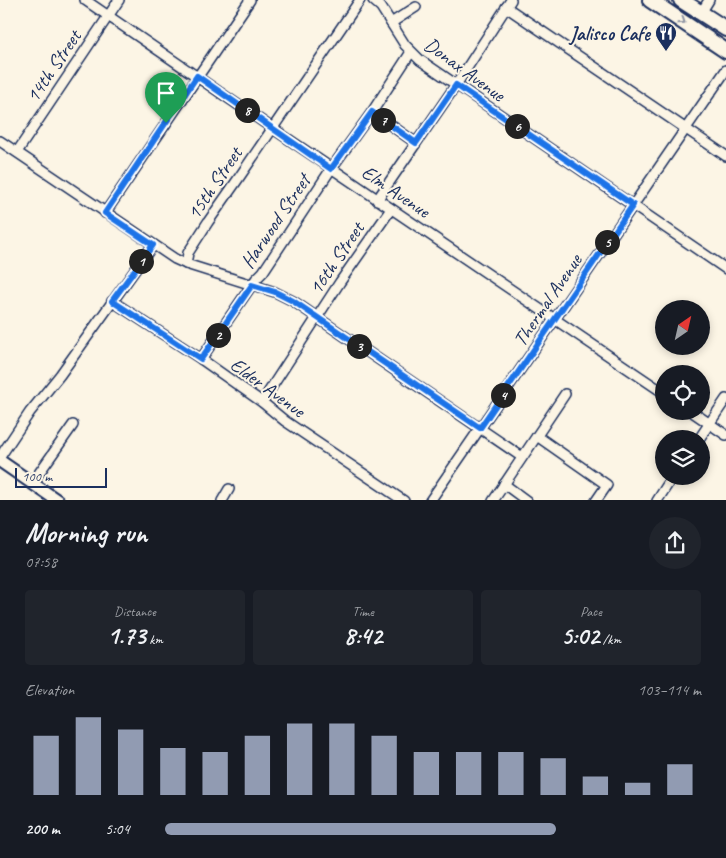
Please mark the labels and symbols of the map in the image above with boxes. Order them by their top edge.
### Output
one-way arrow [676,15,685,24]
place label: Jalisco Cafe [568,21,651,46]
restaurant icon: Jalisco Cafe [654,21,678,52]
street label: 14th Street [20,23,88,107]
street label: Donax Avenue [420,32,511,108]
pin [145,72,187,123]
pin: 8 [234,98,260,122]
pin: 7 [370,108,396,132]
pin: 6 [504,114,530,138]
street label: 15th Street [181,140,249,224]
street label: Elm Avenue [357,159,436,224]
street label: Harwood Street [235,167,318,273]
street label: 16th Street [303,215,371,299]
pin: 5 [594,230,620,254]
pin: 1 [128,248,154,274]
street label: Thermal Avenue [507,248,588,351]
north arrow [655,300,710,355]
pin: 2 [206,322,230,348]
pin: 3 [346,334,372,358]
street label: Elder Avenue [225,352,311,424]
pin: 4 [490,382,516,408]
scale bar [15,466,108,489]

